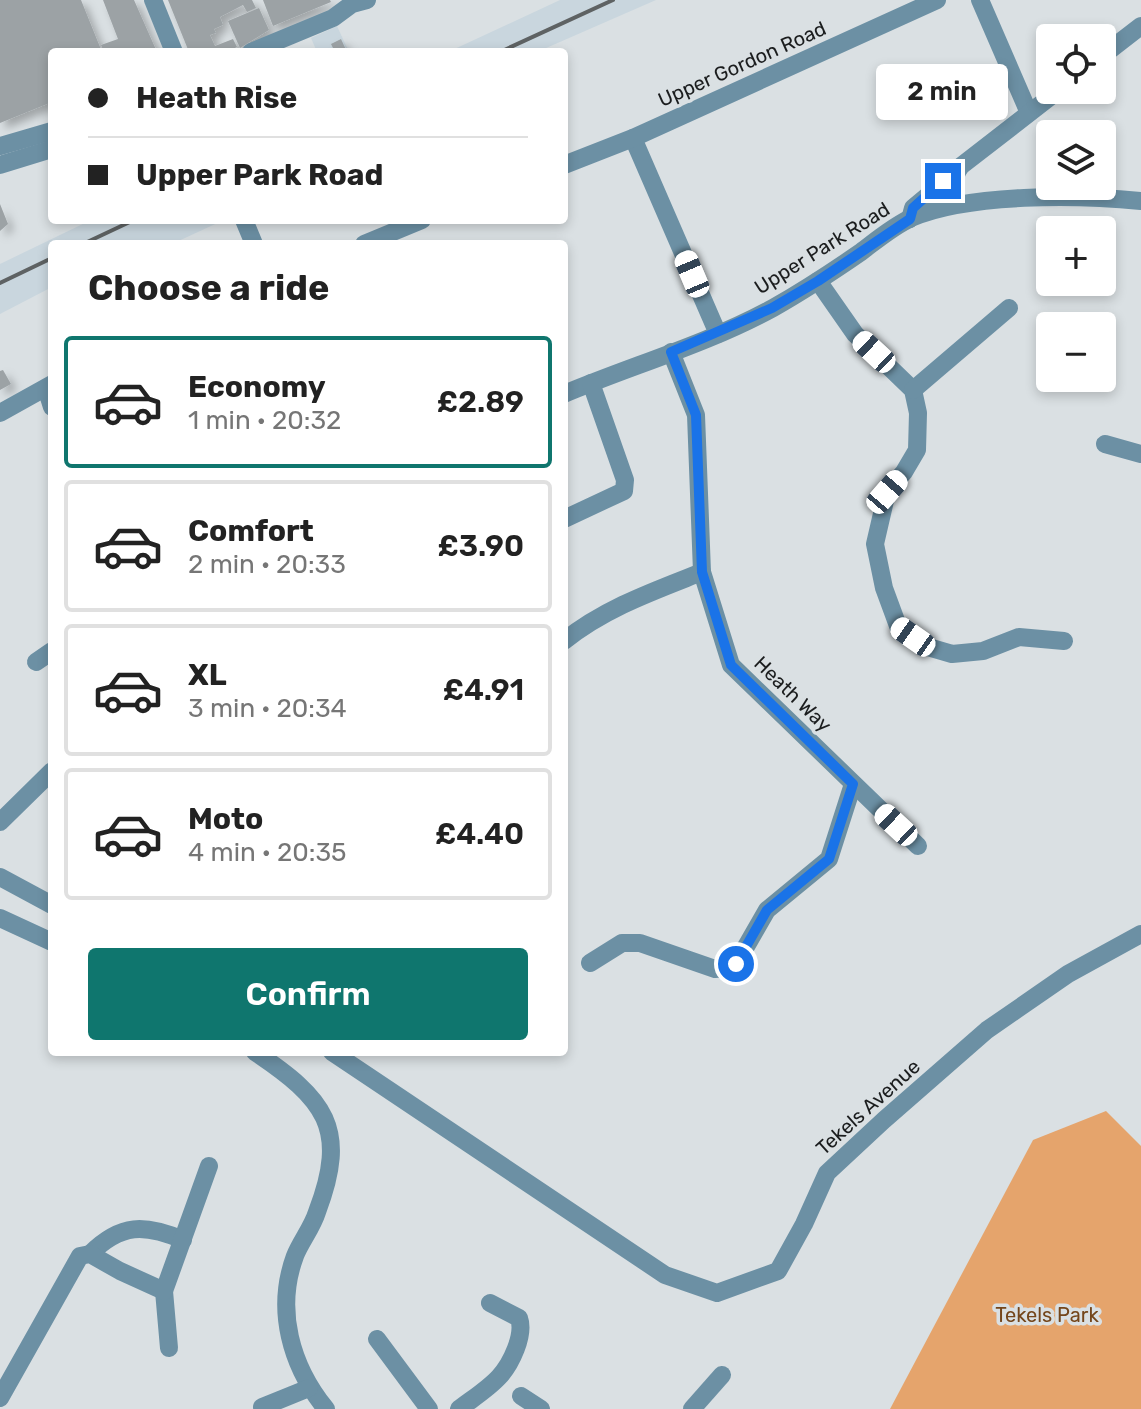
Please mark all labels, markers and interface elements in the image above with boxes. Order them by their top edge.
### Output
street label: Upper Gordon Road [654,16,830,112]
map controls [1036,24,1116,392]
button: locate [1036,24,1116,104]
callout: 2 min [877,65,1009,121]
text: 2 min [907,76,977,107]
text: Heath Rise [136,80,297,116]
button: layers [1036,120,1116,200]
text: Upper Park Road [136,157,383,193]
route end [925,163,961,199]
street label: Upper Park Road [750,197,894,299]
button: + [1036,216,1116,296]
car [672,247,712,301]
text: Choose a ride [88,266,329,309]
button: − [1036,312,1116,392]
car [848,327,900,377]
icon: car [92,366,164,438]
text: Economy [188,369,326,405]
text: £2.89 [437,384,524,420]
text: 1 min · 20:32 [188,405,341,436]
car [862,466,912,518]
icon: car [92,510,164,582]
text: Comfort [188,513,314,549]
text: £3.90 [437,528,524,564]
text: 2 min · 20:33 [188,549,346,580]
car [886,613,940,661]
street label: Heath Way [749,651,837,737]
icon: car [92,654,164,726]
text: XL [188,657,227,693]
text: £4.91 [443,672,524,708]
text: 3 min · 20:34 [188,693,347,724]
icon: car [92,798,164,870]
car [870,800,922,850]
text: Moto [188,801,263,837]
text: £4.40 [435,816,524,852]
text: 4 min · 20:35 [188,837,347,868]
route start [718,946,754,982]
button: Confirm [88,948,528,1040]
street label: Tekels Avenue [811,1054,925,1160]
park label: Tekels Park [995,1303,1099,1327]

